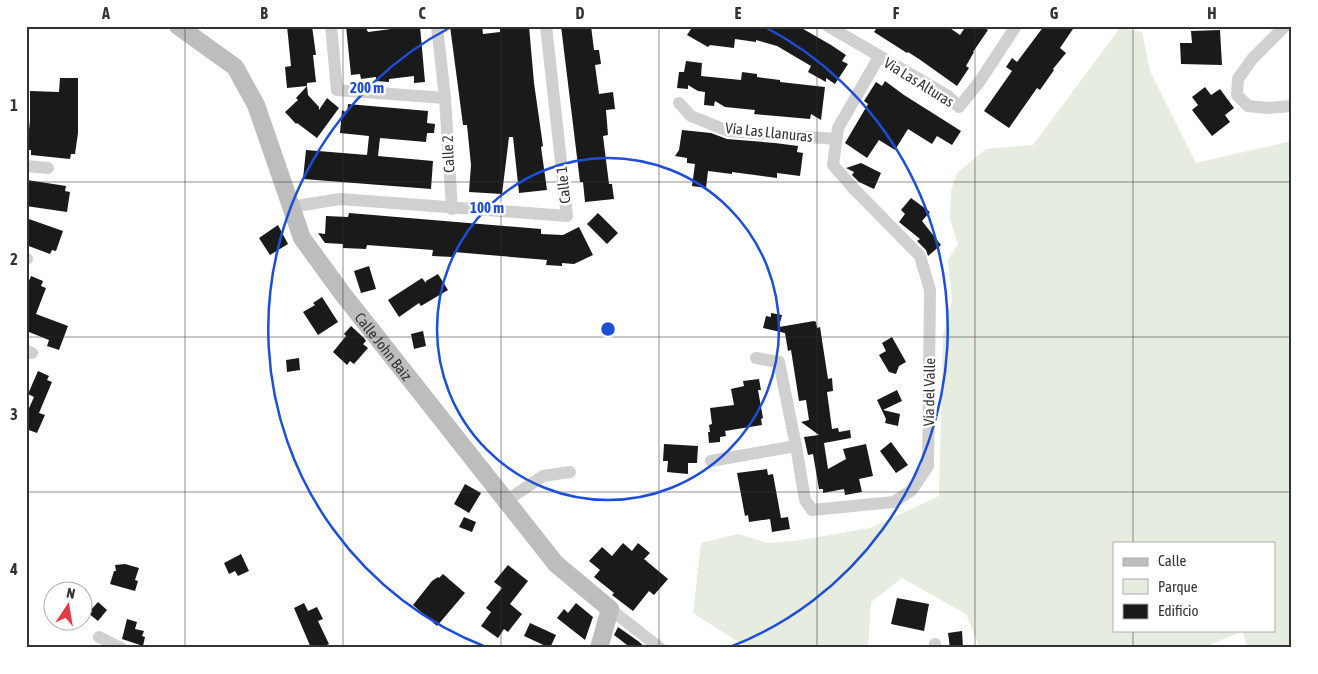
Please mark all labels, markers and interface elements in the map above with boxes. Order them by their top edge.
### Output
text: A [101,4,110,22]
text: B [260,4,268,22]
text: C [418,4,426,22]
text: D [576,4,585,22]
text: E [735,4,742,22]
text: F [893,4,900,22]
text: G [1050,4,1059,22]
text: H [1207,4,1217,22]
street label: Via Las Alturas [881,54,957,110]
text: 200 m [350,79,384,96]
text: 1 [10,96,18,114]
street label: Vía Las Llanuras [725,119,813,145]
street label: Calle 2 [439,135,457,173]
street label: Calle 1 [553,165,573,205]
text: 100 m [470,199,504,216]
text: 2 [10,250,18,268]
street label: Calle John Baiz [352,309,416,384]
centre of rings [599,320,617,338]
street label: Vía del Valle [920,358,938,426]
text: 3 [10,405,18,423]
legend [1113,542,1276,632]
text: Calle [1158,552,1187,569]
text: 4 [9,560,18,578]
text: Parque [1158,578,1198,595]
north arrow [42,582,92,632]
text: N [65,585,76,602]
text: Edificio [1158,602,1199,619]

